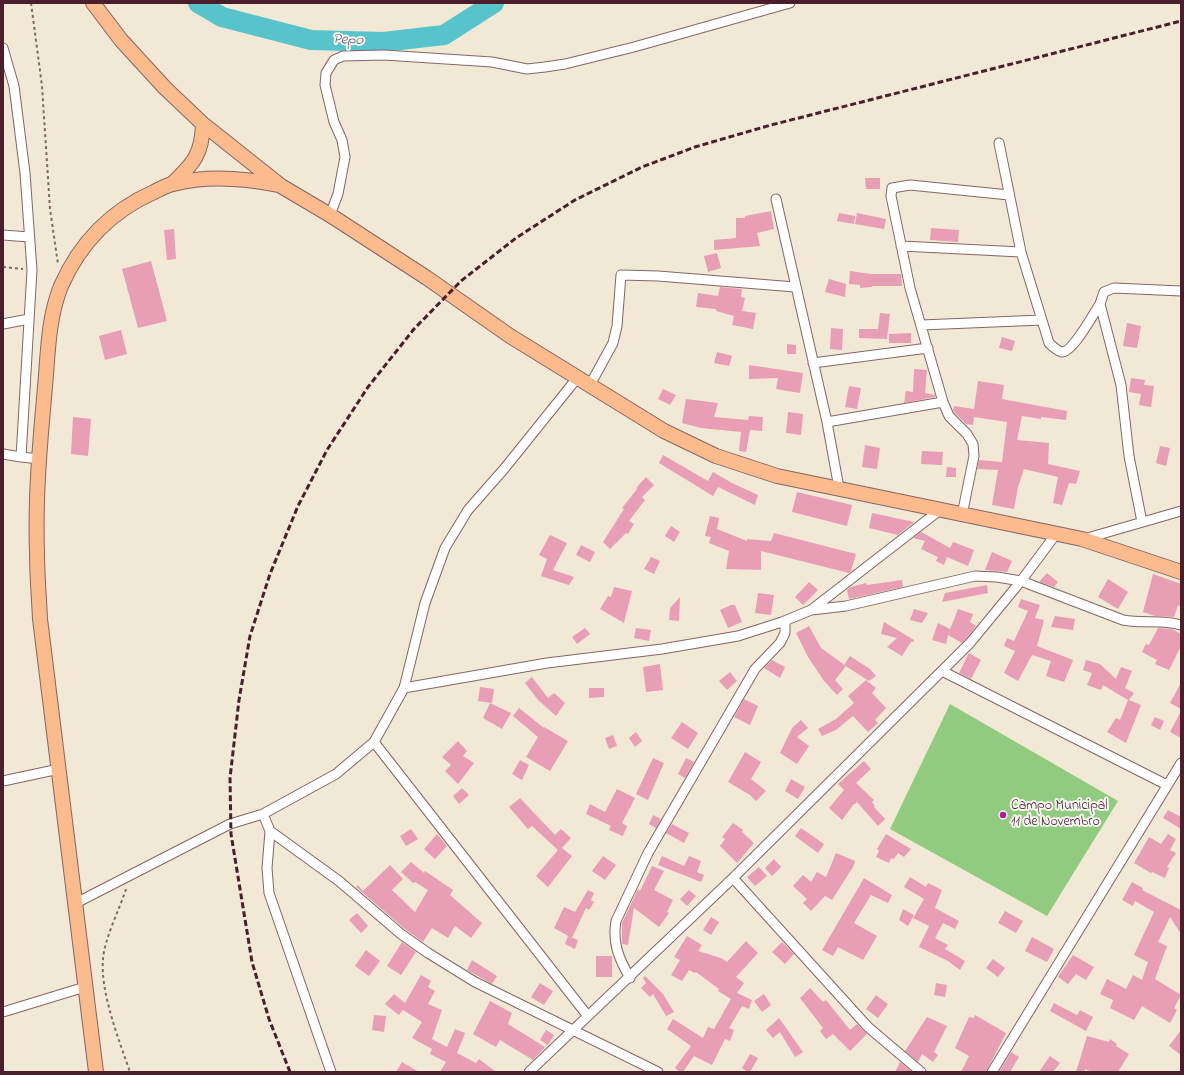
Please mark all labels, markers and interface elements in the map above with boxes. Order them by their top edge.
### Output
water label: Pepo [332,31,364,51]
place label: Campo Municipal 11 de Novembro [1011,799,1108,832]
marker: Campo Municipal 11 de Novembro [998,810,1008,820]

